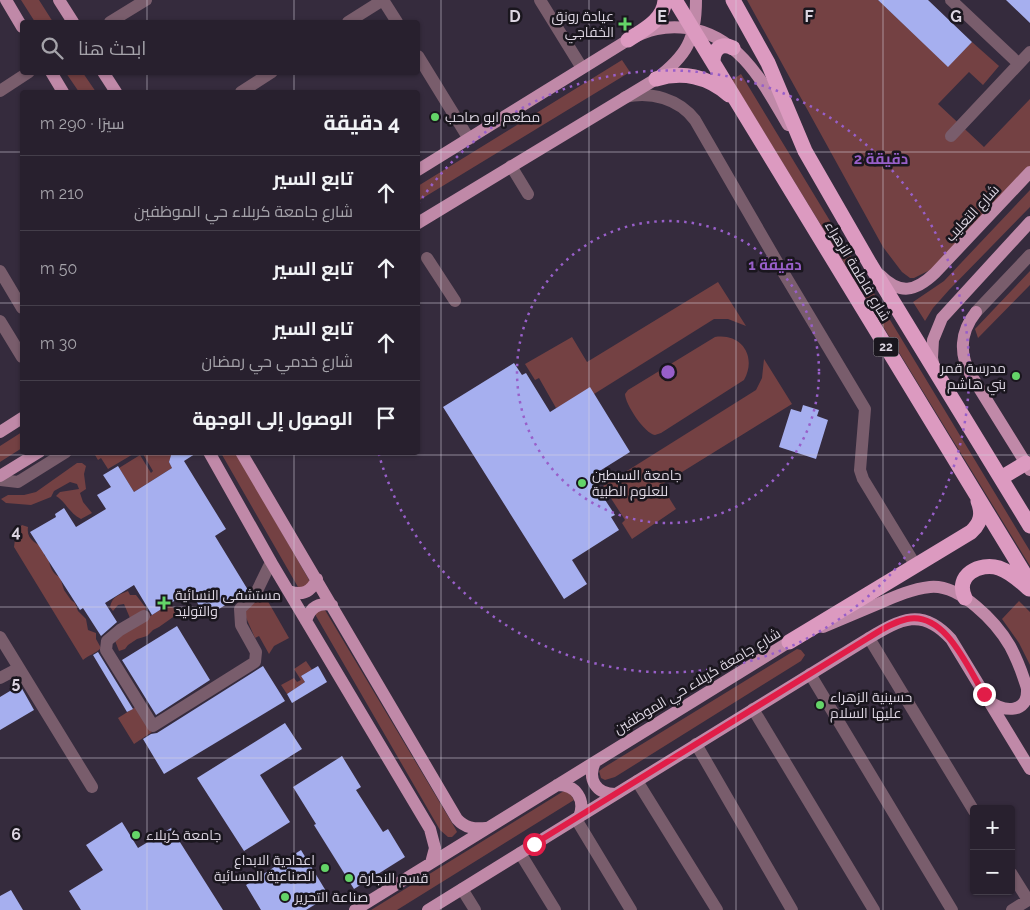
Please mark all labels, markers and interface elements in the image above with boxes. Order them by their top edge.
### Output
text: D [509,7,521,26]
text: E [657,7,667,26]
text: F [804,7,814,26]
text: G [950,7,962,26]
place label: عيادة رونق الخفاجي [551,8,614,44]
marker: عيادة رونق الخفاجي [618,17,632,31]
search box [20,20,420,75]
icon: search [38,34,66,62]
text: ابحث هنا [78,37,146,59]
place label: مطعم ابو صاحب [445,109,540,127]
text: 4 دقيقة [324,110,400,135]
marker: مطعم ابو صاحب [429,111,441,123]
text: سيرًا · 290 m [40,114,125,133]
text: 2 دقيقة [854,150,908,168]
text: تابع السير [273,167,353,189]
icon: ahead [372,179,400,207]
street label: شارع التعليب [942,182,1003,245]
text: 210 m [40,184,84,203]
text: شارع جامعة كربلاء حي الموظفين [134,202,353,221]
street label: شارع فاطمة الزهراء [821,218,894,324]
icon: ahead [372,254,400,282]
text: 1 دقيقة [748,256,802,274]
text: تابع السير [273,257,353,279]
text: 50 m [40,259,77,278]
text: تابع السير [273,317,353,339]
icon: ahead [372,329,400,357]
text: 30 m [40,334,77,353]
road number: 22 [874,338,898,357]
text: شارع خدمي حي رمضان [201,352,353,371]
place label: مدرسة قمر بني هاشم [939,360,1006,396]
centre of rings [659,363,677,381]
marker: مدرسة قمر بني هاشم [1010,370,1022,382]
icon: arrive [372,404,400,432]
text: الوصول إلى الوجهة [193,407,353,429]
place label: جامعة السبطين للعلوم الطبية [592,467,682,501]
marker: جامعة السبطين للعلوم الطبية [576,477,588,489]
text: 4 [11,522,21,541]
place label: مستشفى النسائية والتوليد [175,587,281,619]
marker: مستشفى النسائية والتوليد [157,596,171,610]
street label: شارع جامعة كربلاء حي الموظفين [611,625,785,741]
text: 5 [12,673,21,692]
route end [973,683,996,706]
place label: حسينية الزهراء عليها السلام [830,689,912,723]
marker: حسينية الزهراء عليها السلام [814,699,826,711]
map controls [970,805,1015,895]
button: + [970,805,1015,850]
text: 6 [11,825,21,844]
place label: جامعة كربلاء [146,827,221,843]
marker: جامعة كربلاء [130,829,142,841]
route start [523,833,546,856]
button: − [970,850,1015,895]
place label: اعدادية الابداع الصناعية المسائية [214,852,315,884]
marker: اعدادية الابداع الصناعية المسائية [319,862,331,874]
place label: قسم النجارة [359,870,429,888]
marker: قسم النجارة [343,872,355,884]
place label: صناعة التحرير [294,889,368,905]
marker: صناعة التحرير [279,891,291,903]

